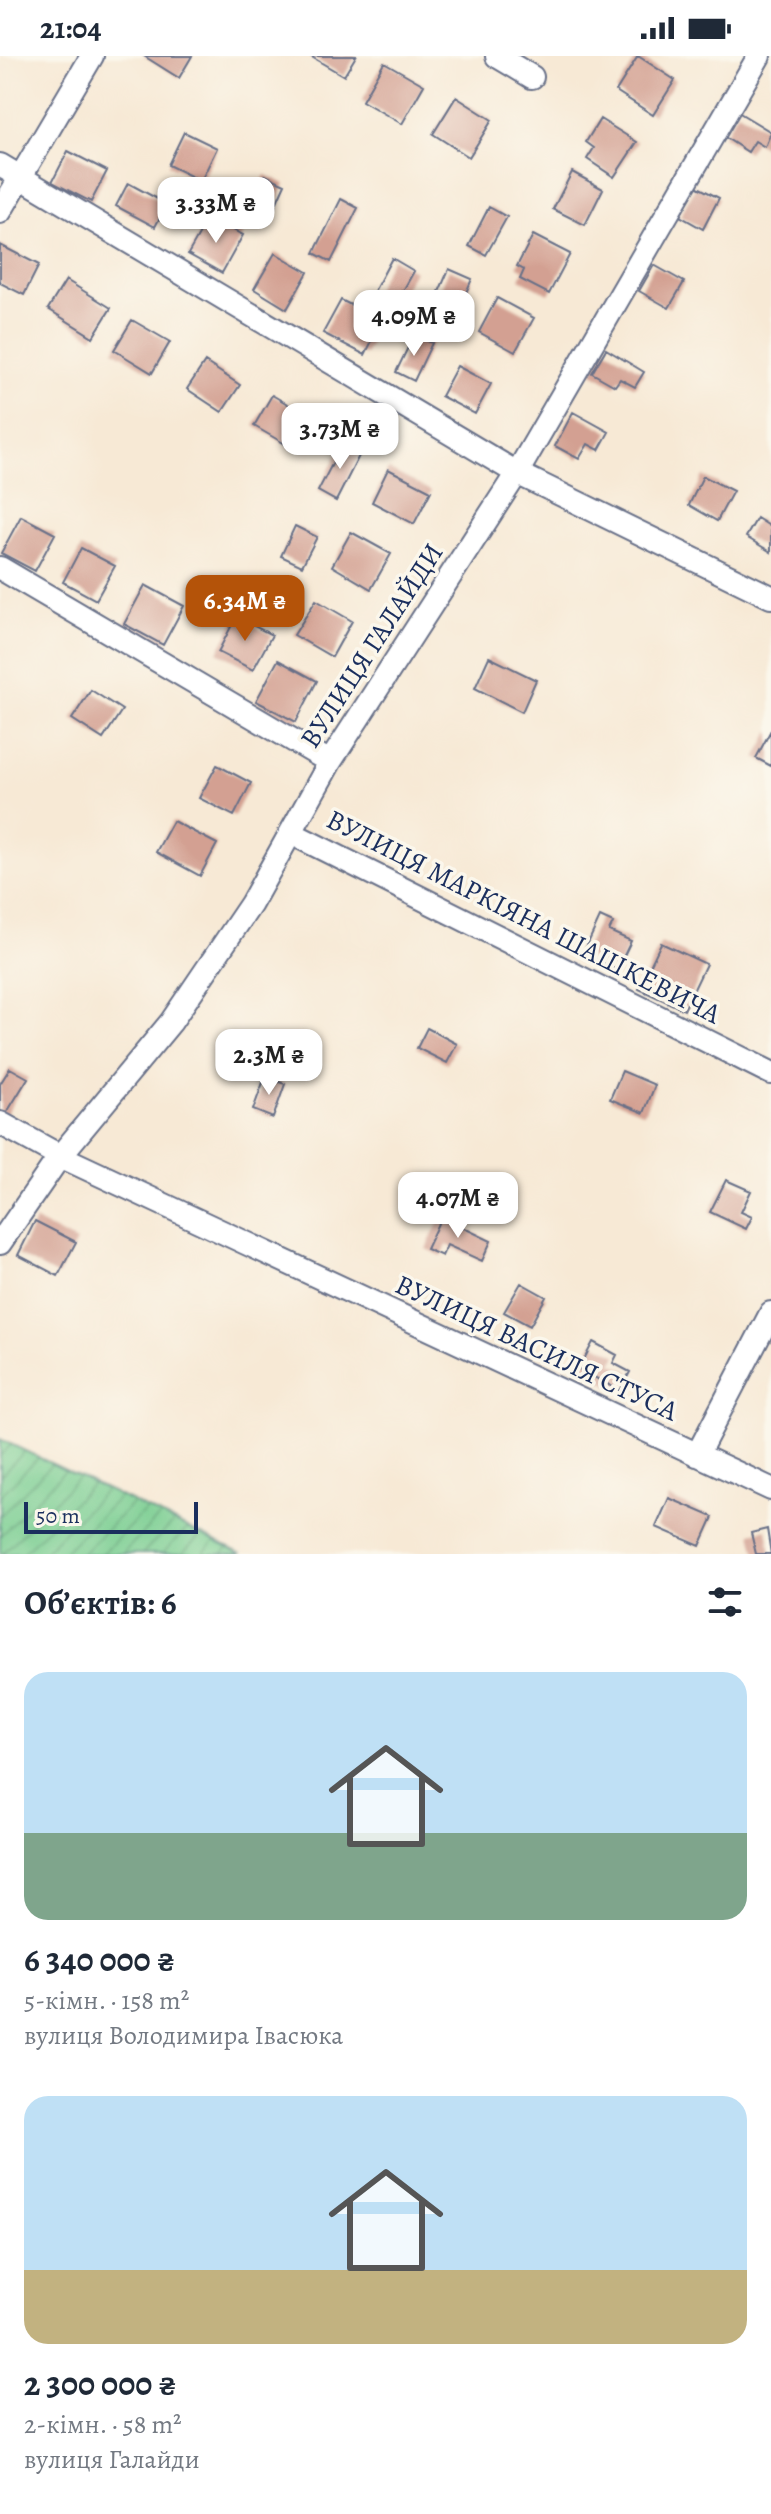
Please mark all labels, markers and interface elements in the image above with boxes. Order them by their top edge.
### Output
text: 21:04 [40,8,102,48]
pin: 3.33M ₴ [142,177,290,245]
text: 3.33M ₴ [175,185,257,220]
pin: 4.09M ₴ [340,290,488,358]
text: 4.09M ₴ [372,298,456,333]
pin: 3.73M ₴ [266,403,414,471]
text: 3.73M ₴ [300,411,381,446]
street label: ВУЛИЦЯ ГАЛАЙДИ [291,536,452,755]
pin: 6.34M ₴ [171,575,319,643]
text: 6.34M ₴ [203,583,287,618]
street label: ВУЛИЦЯ МАРКІЯНА ШАШКЕВИЧА [320,801,728,1033]
pin: 2.3M ₴ [204,1029,334,1097]
text: 2.3M ₴ [233,1037,305,1072]
pin: 4.07M ₴ [384,1172,532,1240]
text: 4.07M ₴ [416,1180,500,1215]
street label: ВУЛИЦЯ ВАСИЛЯ СТУСА [389,1266,685,1430]
scale bar [24,1498,198,1534]
text: 50 m [36,1501,80,1531]
text: Об’єктів: 6 [24,1579,177,1626]
icon: filters [703,1580,747,1624]
icon: home [314,1724,458,1868]
text: 6 340 000 ₴ [24,1936,175,1983]
text: 5-кімн. · 158 m² [24,1983,189,2018]
text: вулиця Володимира Івасюка [24,2018,343,2053]
icon: home [314,2148,458,2292]
text: 2 300 000 ₴ [24,2360,177,2407]
text: 2-кімн. · 58 m² [24,2407,182,2442]
text: вулиця Галайди [24,2442,200,2477]

